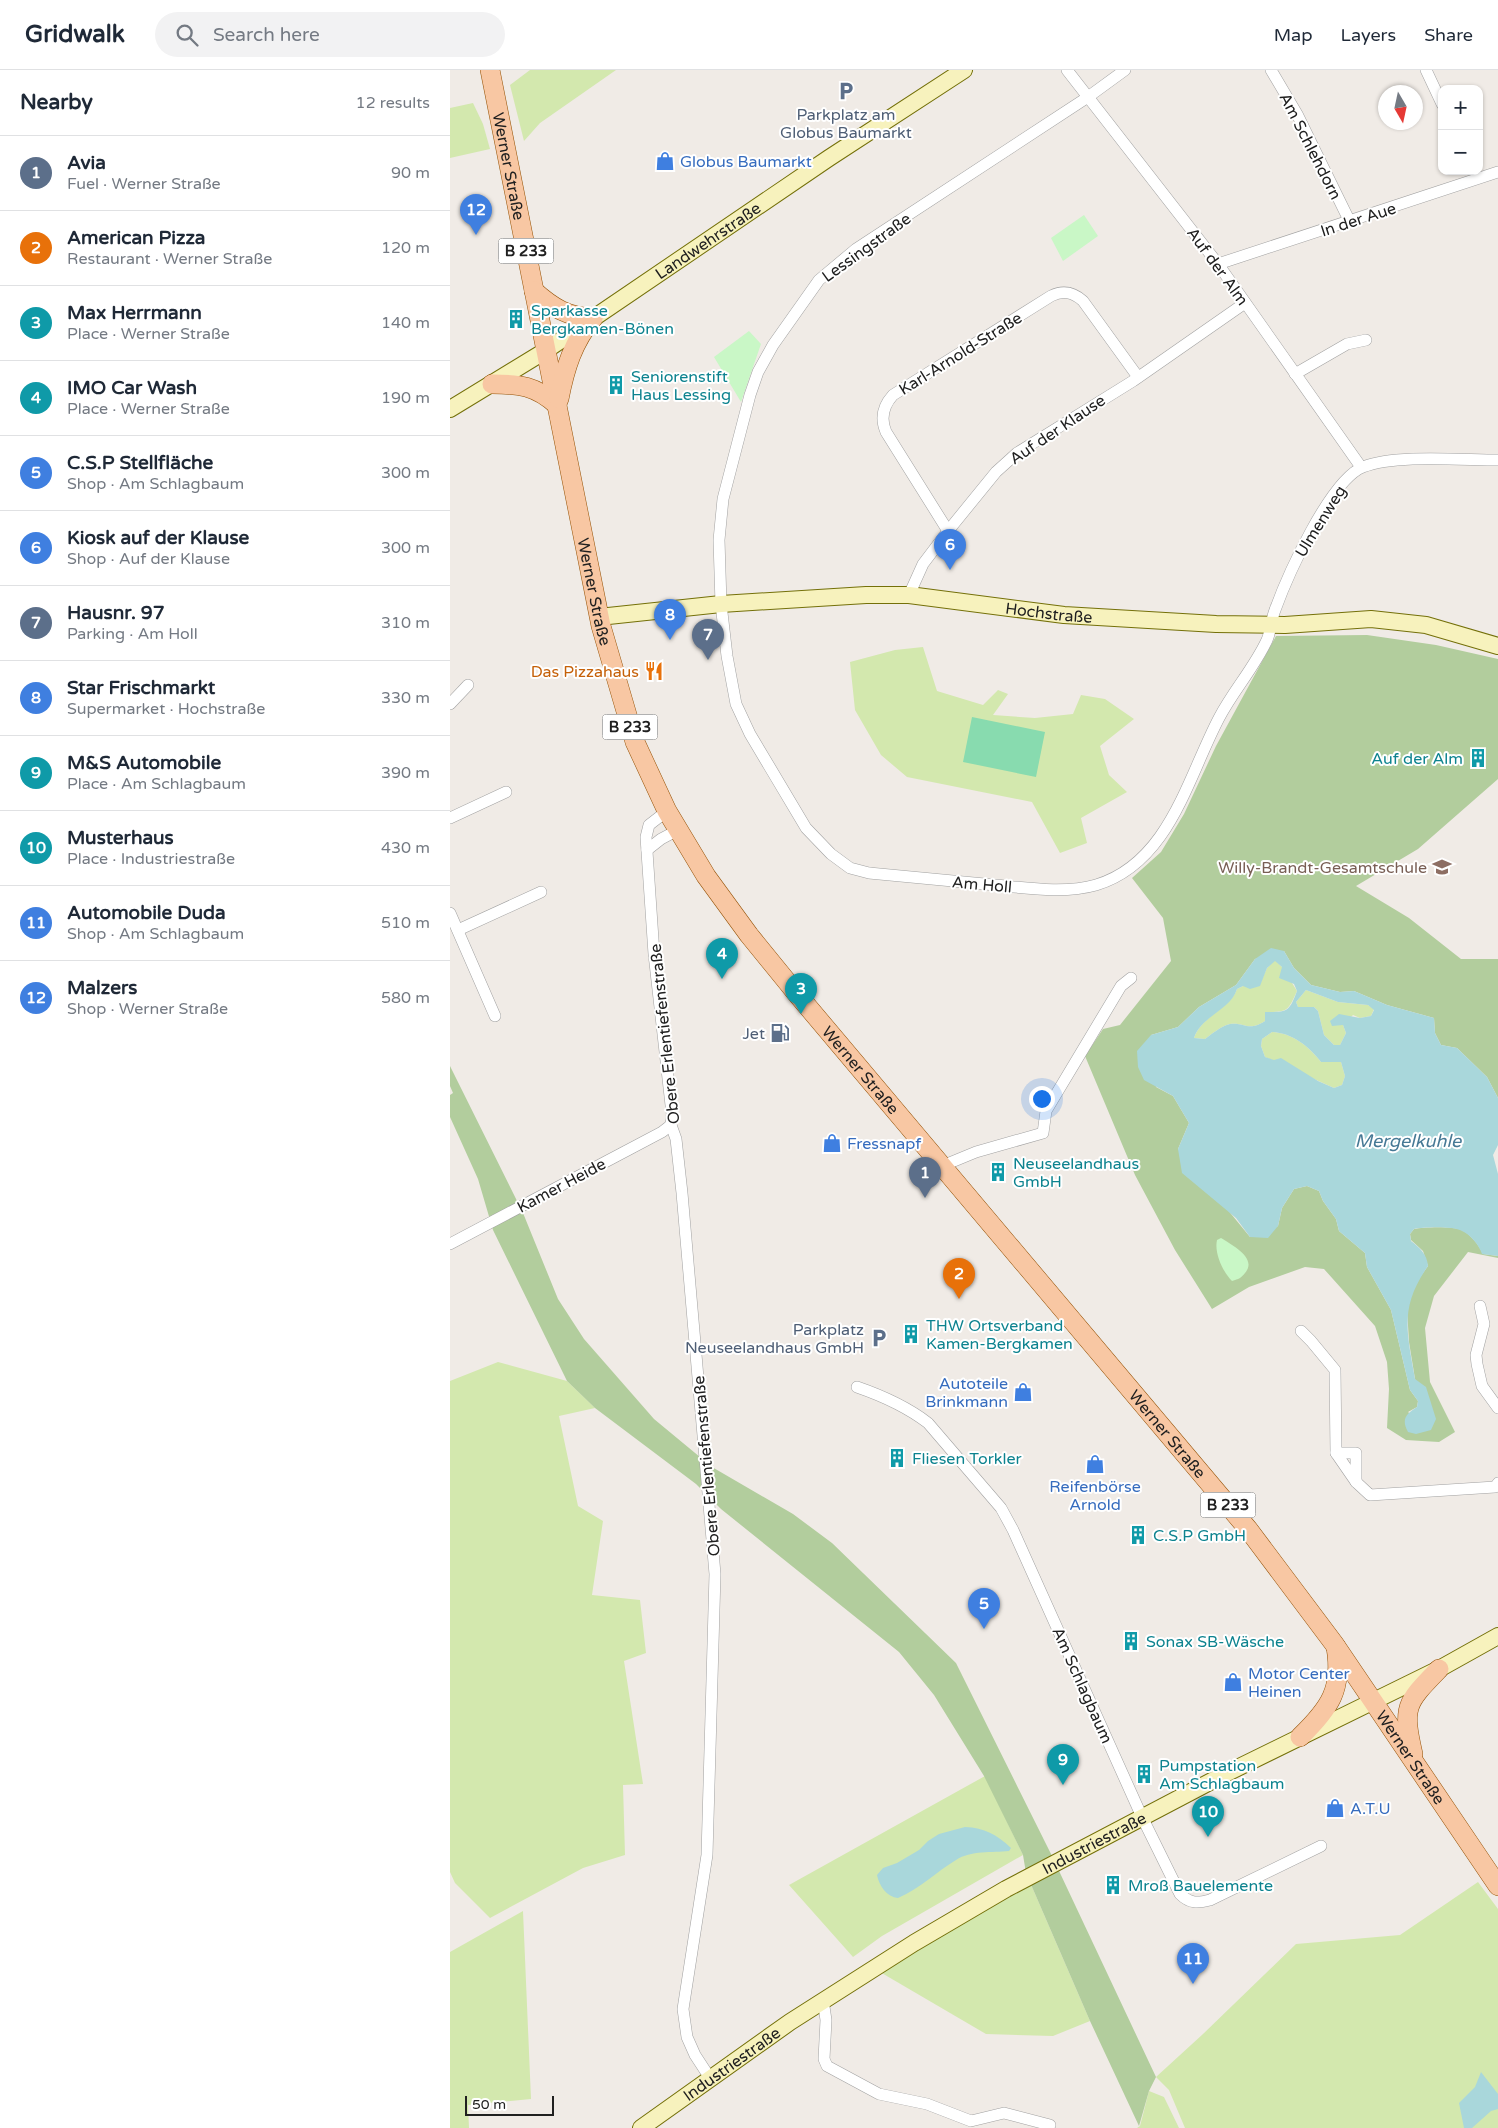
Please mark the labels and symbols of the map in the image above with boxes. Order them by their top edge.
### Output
parking icon: Parkplatz am Globus Baumarkt [835,80,857,102]
north arrow [1378,85,1423,130]
street label: Am Schlehdorn [1275,90,1346,203]
place label: Parkplatz am Globus Baumarkt [780,105,912,143]
street label: Werner Straße [488,111,529,222]
shop icon: Globus Baumarkt [654,150,676,172]
place label: Globus Baumarkt [680,152,812,172]
pin: 12 [460,194,492,235]
street label: Landwehrstraße [652,198,765,284]
street label: In der Aue [1318,198,1399,242]
street label: Lessingstraße [818,209,915,287]
street label: Auf der Alm [1182,224,1252,310]
road number: B 233 [498,238,554,264]
place label: Sparkasse Bergkamen-Bönen [531,301,674,339]
building icon: Sparkasse Bergkamen-Bönen [505,308,527,330]
street label: Karl-Arnold-Straße [895,308,1026,400]
place label: Seniorenstift Haus Lessing [631,367,731,405]
building icon: Seniorenstift Haus Lessing [605,374,627,396]
street label: Auf der Klause [1006,390,1109,469]
street label: Ulmenweg [1291,482,1351,561]
pin: 6 [934,529,966,570]
street label: Werner Straße [573,536,615,648]
pin: 8 [654,599,686,640]
street label: Hochstraße [1004,599,1093,628]
pin: 7 [692,619,724,660]
restaurant icon: Das Pizzahaus [643,660,665,682]
place label: Das Pizzahaus [531,662,639,682]
road number: B 233 [602,714,658,740]
building icon: Auf der Alm [1467,747,1489,769]
place label: Auf der Alm [1371,749,1463,769]
school or university icon: Willy-Brandt-Gesamtschule [1431,856,1453,878]
place label: Willy-Brandt-Gesamtschule [1218,858,1427,878]
street label: Am Holl [951,872,1013,898]
pin: 4 [706,938,738,979]
street label: Obere Erlentiefenstraße [646,943,684,1125]
pin: 3 [785,973,817,1014]
fuel station icon: Jet [769,1022,791,1044]
street label: Werner Straße [817,1022,903,1119]
place label: Jet [742,1024,765,1044]
your location [1029,1086,1055,1112]
water label: Mergelkuhle [1355,1130,1462,1152]
shop icon: Fressnapf [821,1132,843,1154]
place label: Fressnapf [847,1134,922,1154]
street label: Kamer Heide [514,1154,609,1218]
place label: Neuseelandhaus GmbH [1013,1154,1139,1192]
pin: 1 [909,1157,941,1198]
building icon: Neuseelandhaus GmbH [987,1161,1009,1183]
pin: 2 [943,1258,975,1299]
place label: THW Ortsverband Kamen-Bergkamen [926,1316,1073,1354]
place label: Parkplatz Neuseelandhaus GmbH [685,1320,864,1358]
building icon: THW Ortsverband Kamen-Bergkamen [900,1323,922,1345]
parking icon: Parkplatz Neuseelandhaus GmbH [868,1327,890,1349]
place label: Autoteile Brinkmann [925,1374,1008,1412]
street label: Obere Erlentiefenstraße [689,1375,725,1557]
shop icon: Autoteile Brinkmann [1012,1381,1034,1403]
street label: Werner Straße [1124,1386,1210,1483]
building icon: Fliesen Torkler [886,1447,908,1469]
place label: Fliesen Torkler [912,1449,1023,1469]
shop icon: Reifenbörse Arnold [1084,1453,1106,1475]
place label: Reifenbörse Arnold [1049,1477,1141,1515]
road number: B 233 [1200,1492,1256,1518]
building icon: C.S.P GmbH [1127,1524,1149,1546]
place label: C.S.P GmbH [1153,1526,1246,1546]
pin: 5 [968,1588,1000,1629]
street label: Am Schlagbaum [1047,1624,1117,1747]
building icon: Sonax SB-Wäsche [1120,1630,1142,1652]
place label: Sonax SB-Wäsche [1146,1632,1284,1652]
place label: Motor Center Heinen [1248,1664,1350,1702]
shop icon: Motor Center Heinen [1222,1671,1244,1693]
street label: Werner Straße [1371,1707,1449,1809]
pin: 9 [1047,1744,1079,1785]
place label: Pumpstation Am Schlagbaum [1159,1756,1284,1794]
building icon: Pumpstation Am Schlagbaum [1133,1763,1155,1785]
pin: 10 [1192,1796,1224,1837]
shop icon: A.T.U [1324,1797,1346,1819]
place label: A.T.U [1350,1799,1391,1819]
street label: Industriestraße [1039,1808,1150,1879]
building icon: Mroß Bauelemente [1102,1874,1124,1896]
place label: Mroß Bauelemente [1128,1876,1273,1896]
pin: 11 [1177,1943,1209,1984]
street label: Industriestraße [680,2023,785,2106]
scale bar [465,2093,554,2116]

